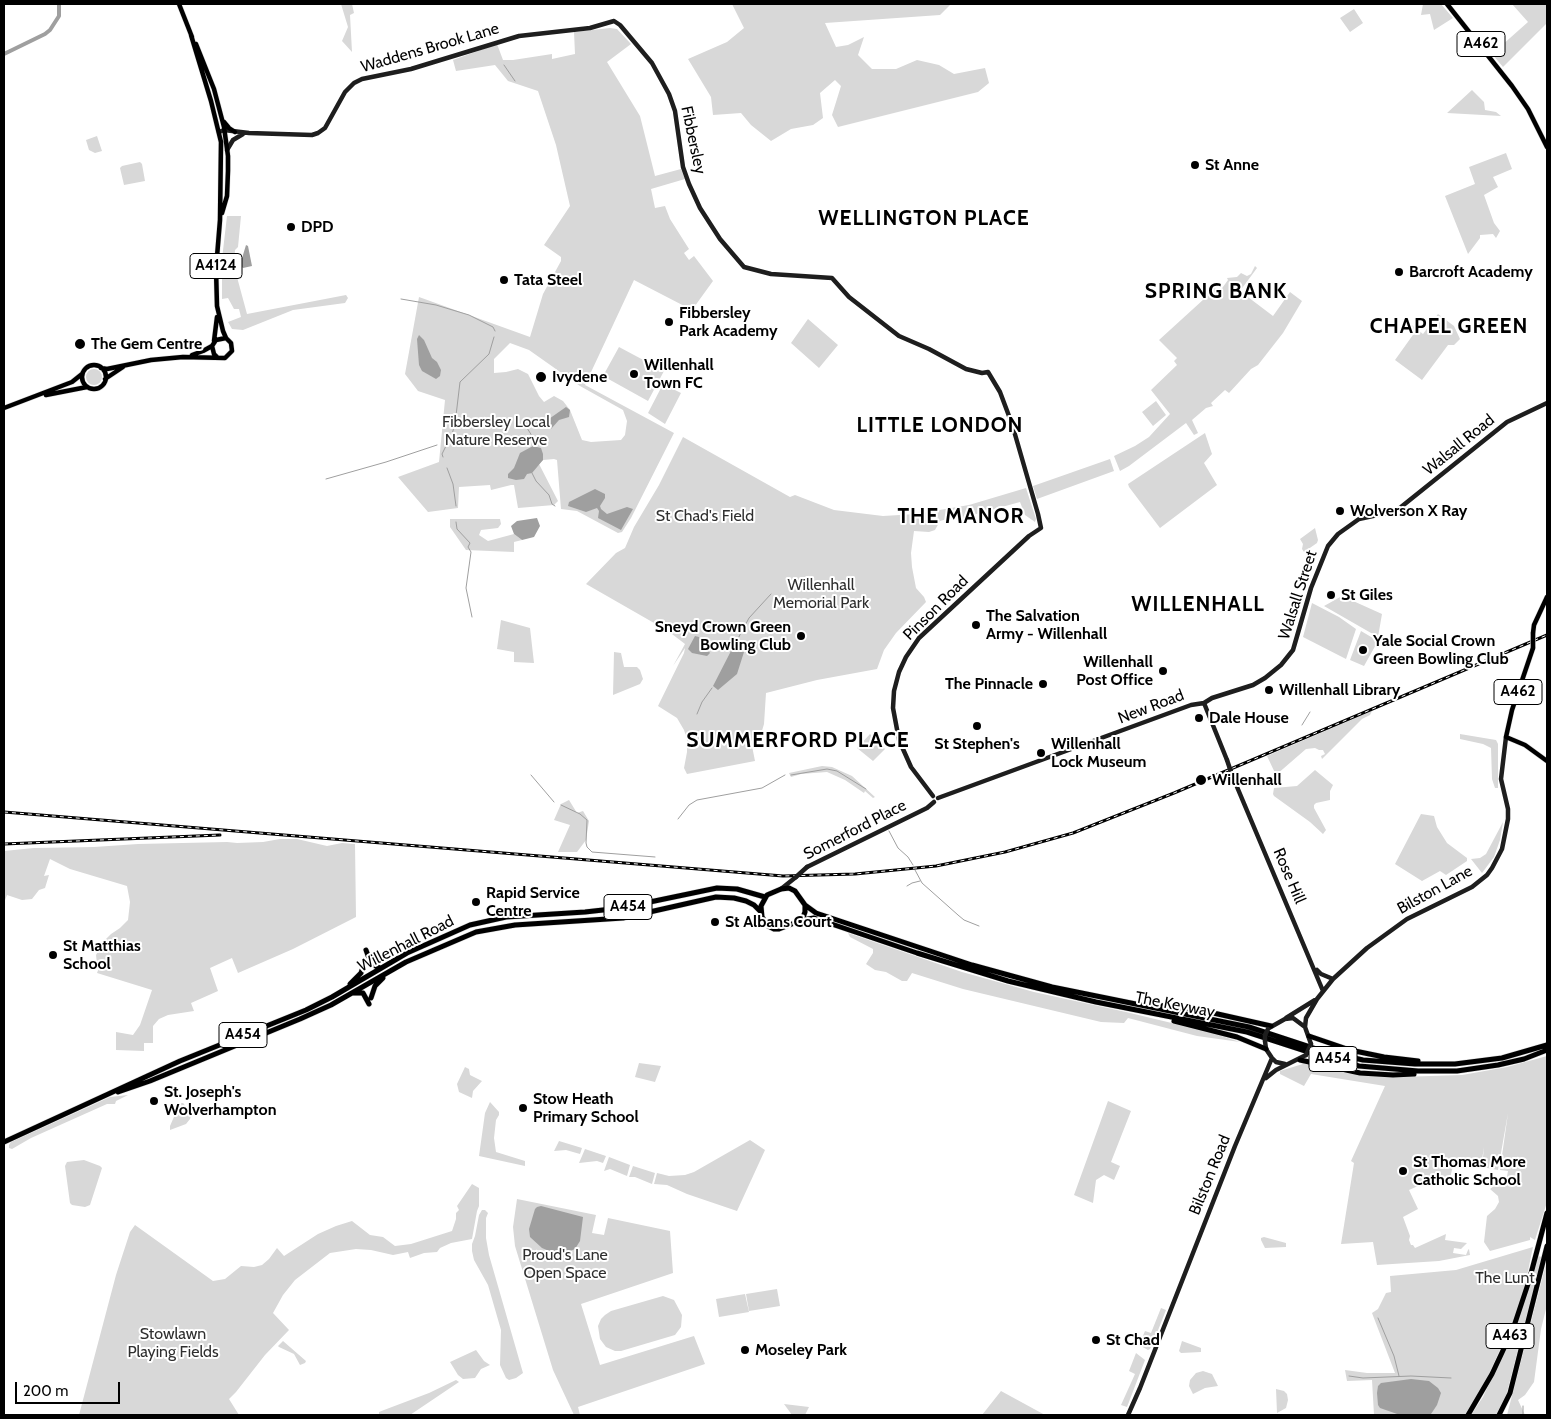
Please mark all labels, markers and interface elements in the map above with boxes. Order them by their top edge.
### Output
street label: Waddens Brook Lane [359,19,501,77]
road number: A462 [1457,32,1505,56]
street label: Fibbersley [676,104,710,176]
place label: St Anne [1205,155,1259,175]
marker: St Anne [1189,159,1201,171]
district label: WELLINGTON PLACE [816,206,1032,232]
place label: DPD [301,217,334,237]
marker: DPD [285,221,297,233]
road number: A4124 [190,254,242,278]
place label: Barcroft Academy [1409,262,1533,282]
marker: Barcroft Academy [1393,266,1405,278]
place label: Tata Steel [514,270,582,290]
marker: Tata Steel [498,274,510,286]
district label: SPRING BANK [1143,279,1289,305]
place label: Fibbersley Park Academy [679,303,778,341]
district label: CHAPEL GREEN [1368,314,1530,340]
marker: Fibbersley Park Academy [663,316,675,328]
place label: The Gem Centre [91,334,202,354]
marker: The Gem Centre [73,337,87,351]
place label: Willenhall Town FC [644,355,714,393]
place label: Ivydene [552,367,607,387]
marker: Willenhall Town FC [628,368,640,380]
marker: Ivydene [534,370,548,384]
street label: Walsall Road [1419,410,1499,480]
park label: Fibbersley Local Nature Reserve [442,412,550,450]
district label: LITTLE LONDON [855,413,1025,439]
place label: Wolverson X Ray [1350,501,1467,521]
district label: THE MANOR [896,504,1026,530]
marker: Wolverson X Ray [1334,505,1346,517]
park label: St Chad's Field [656,506,754,526]
street label: Walsall Street [1275,548,1321,642]
street label: Pinson Road [899,571,973,645]
park label: Willenhall Memorial Park [773,575,869,613]
place label: St Giles [1341,585,1393,605]
marker: St Giles [1325,589,1337,601]
district label: WILLENHALL [1130,592,1266,618]
place label: The Salvation Army - Willenhall [986,606,1107,644]
place label: Sneyd Crown Green Bowling Club [655,617,791,655]
marker: The Salvation Army - Willenhall [970,619,982,631]
marker: Sneyd Crown Green Bowling Club [795,630,807,642]
place label: Yale Social Crown Green Bowling Club [1373,631,1509,669]
marker: Yale Social Crown Green Bowling Club [1357,644,1369,656]
place label: Willenhall Post Office [1076,652,1153,690]
marker: Willenhall Post Office [1157,665,1169,677]
place label: The Pinnacle [945,674,1033,694]
marker: The Pinnacle [1037,678,1049,690]
place label: Willenhall Library [1279,680,1400,700]
road number: A462 [1494,680,1542,704]
marker: Willenhall Library [1263,684,1275,696]
street label: New Road [1115,686,1187,728]
place label: Dale House [1209,708,1289,728]
marker: Dale House [1193,712,1205,724]
marker: St Stephen's [971,720,983,732]
district label: SUMMERFORD PLACE [684,728,912,754]
place label: St Stephen's [934,734,1020,754]
place label: Willenhall Lock Museum [1051,734,1146,772]
marker: Willenhall Lock Museum [1035,747,1047,759]
place label: Willenhall [1212,770,1282,790]
marker: Willenhall [1194,773,1208,787]
street label: Somerford Place [800,796,910,864]
street label: Rose Hill [1269,845,1309,907]
street label: Bilston Lane [1394,862,1476,918]
place label: Rapid Service Centre [486,883,580,921]
road number: A454 [604,894,652,920]
marker: Rapid Service Centre [470,896,482,908]
street label: Willenhall Road [355,912,457,976]
place label: St Albans Court [725,912,832,932]
marker: St Albans Court [709,916,721,928]
place label: St Matthias School [63,936,141,974]
marker: St Matthias School [47,949,59,961]
street label: The Keyway [1134,988,1216,1022]
road number: A454 [219,1022,267,1048]
road number: A454 [1309,1046,1357,1072]
place label: St. Joseph's Wolverhampton [164,1082,277,1120]
place label: Stow Heath Primary School [533,1089,639,1127]
marker: St. Joseph's Wolverhampton [148,1095,160,1107]
marker: Stow Heath Primary School [517,1102,529,1114]
street label: Bilston Road [1185,1132,1235,1218]
place label: St Thomas More Catholic School [1413,1152,1526,1190]
marker: St Thomas More Catholic School [1397,1165,1409,1177]
park label: Proud's Lane Open Space [522,1245,608,1283]
park label: The Lunt [1475,1268,1535,1288]
park label: Stowlawn Playing Fields [127,1324,219,1362]
road number: A463 [1486,1324,1534,1348]
place label: St Chad [1106,1330,1160,1350]
marker: St Chad [1090,1334,1102,1346]
place label: Moseley Park [755,1340,847,1360]
marker: Moseley Park [739,1344,751,1356]
scale bar [18,1372,122,1404]
text: 200 m [23,1382,68,1400]

